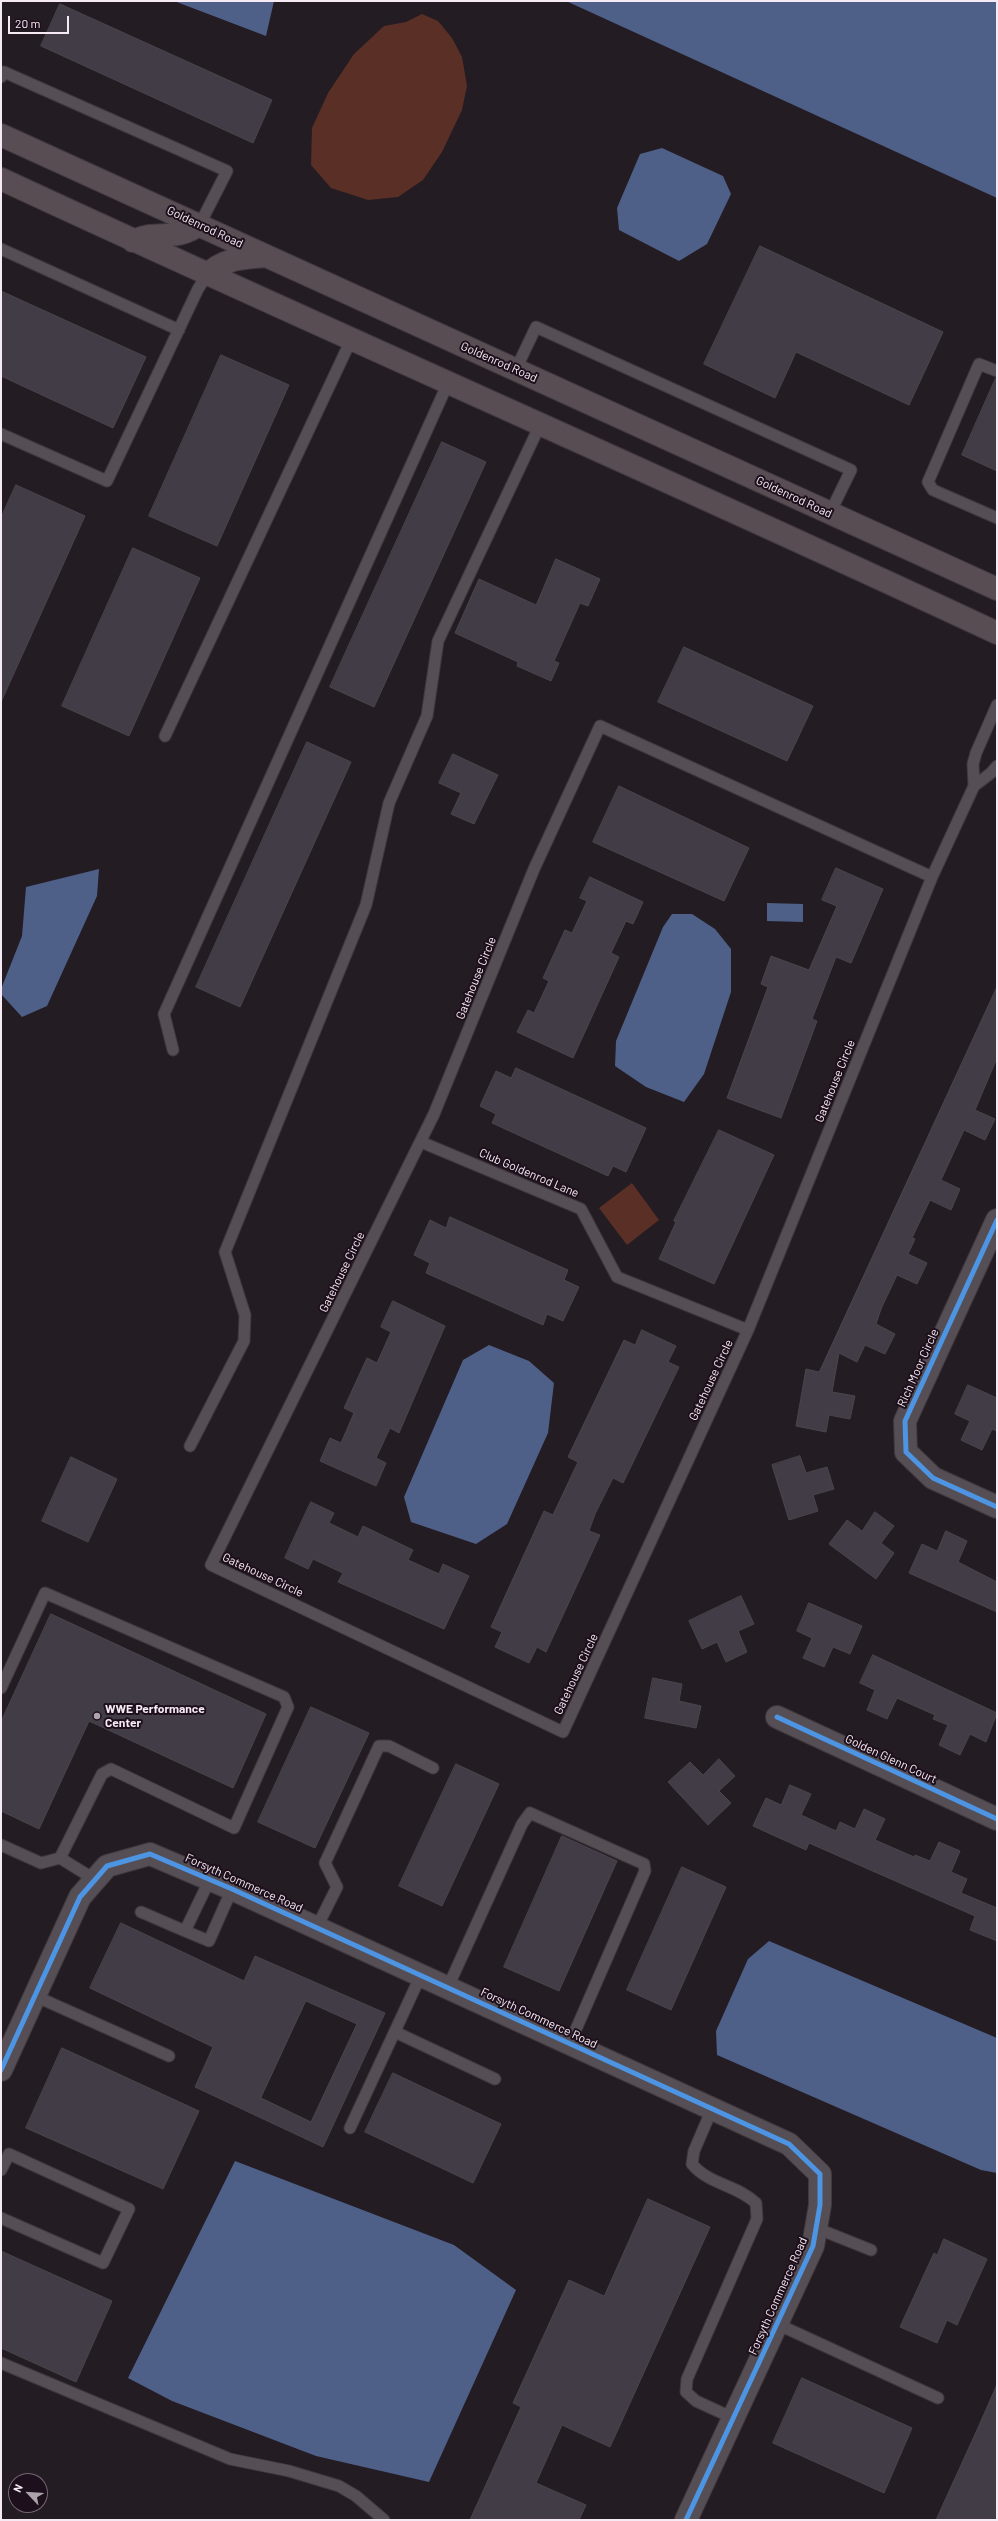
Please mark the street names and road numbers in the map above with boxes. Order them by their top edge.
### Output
street label: Goldenrod Road [165,203,245,251]
street label: Goldenrod Road [458,339,540,385]
street label: Goldenrod Road [754,473,834,521]
street label: Gatehouse Circle [453,935,499,1021]
street label: Gatehouse Circle [812,1038,858,1124]
street label: Club Goldenrod Lane [477,1145,581,1201]
street label: Gatehouse Circle [316,1229,368,1315]
street label: Rich Moor Circle [894,1327,942,1409]
street label: Gatehouse Circle [686,1337,736,1423]
street label: Gatehouse Circle [220,1550,306,1600]
street label: Gatehouse Circle [551,1631,601,1717]
street label: Golden Glenn Court [843,1731,939,1787]
street label: Forsyth Commerce Road [183,1851,305,1915]
street label: Forsyth Commerce Road [478,1985,600,2051]
street label: Forsyth Commerce Road [746,2235,810,2357]

